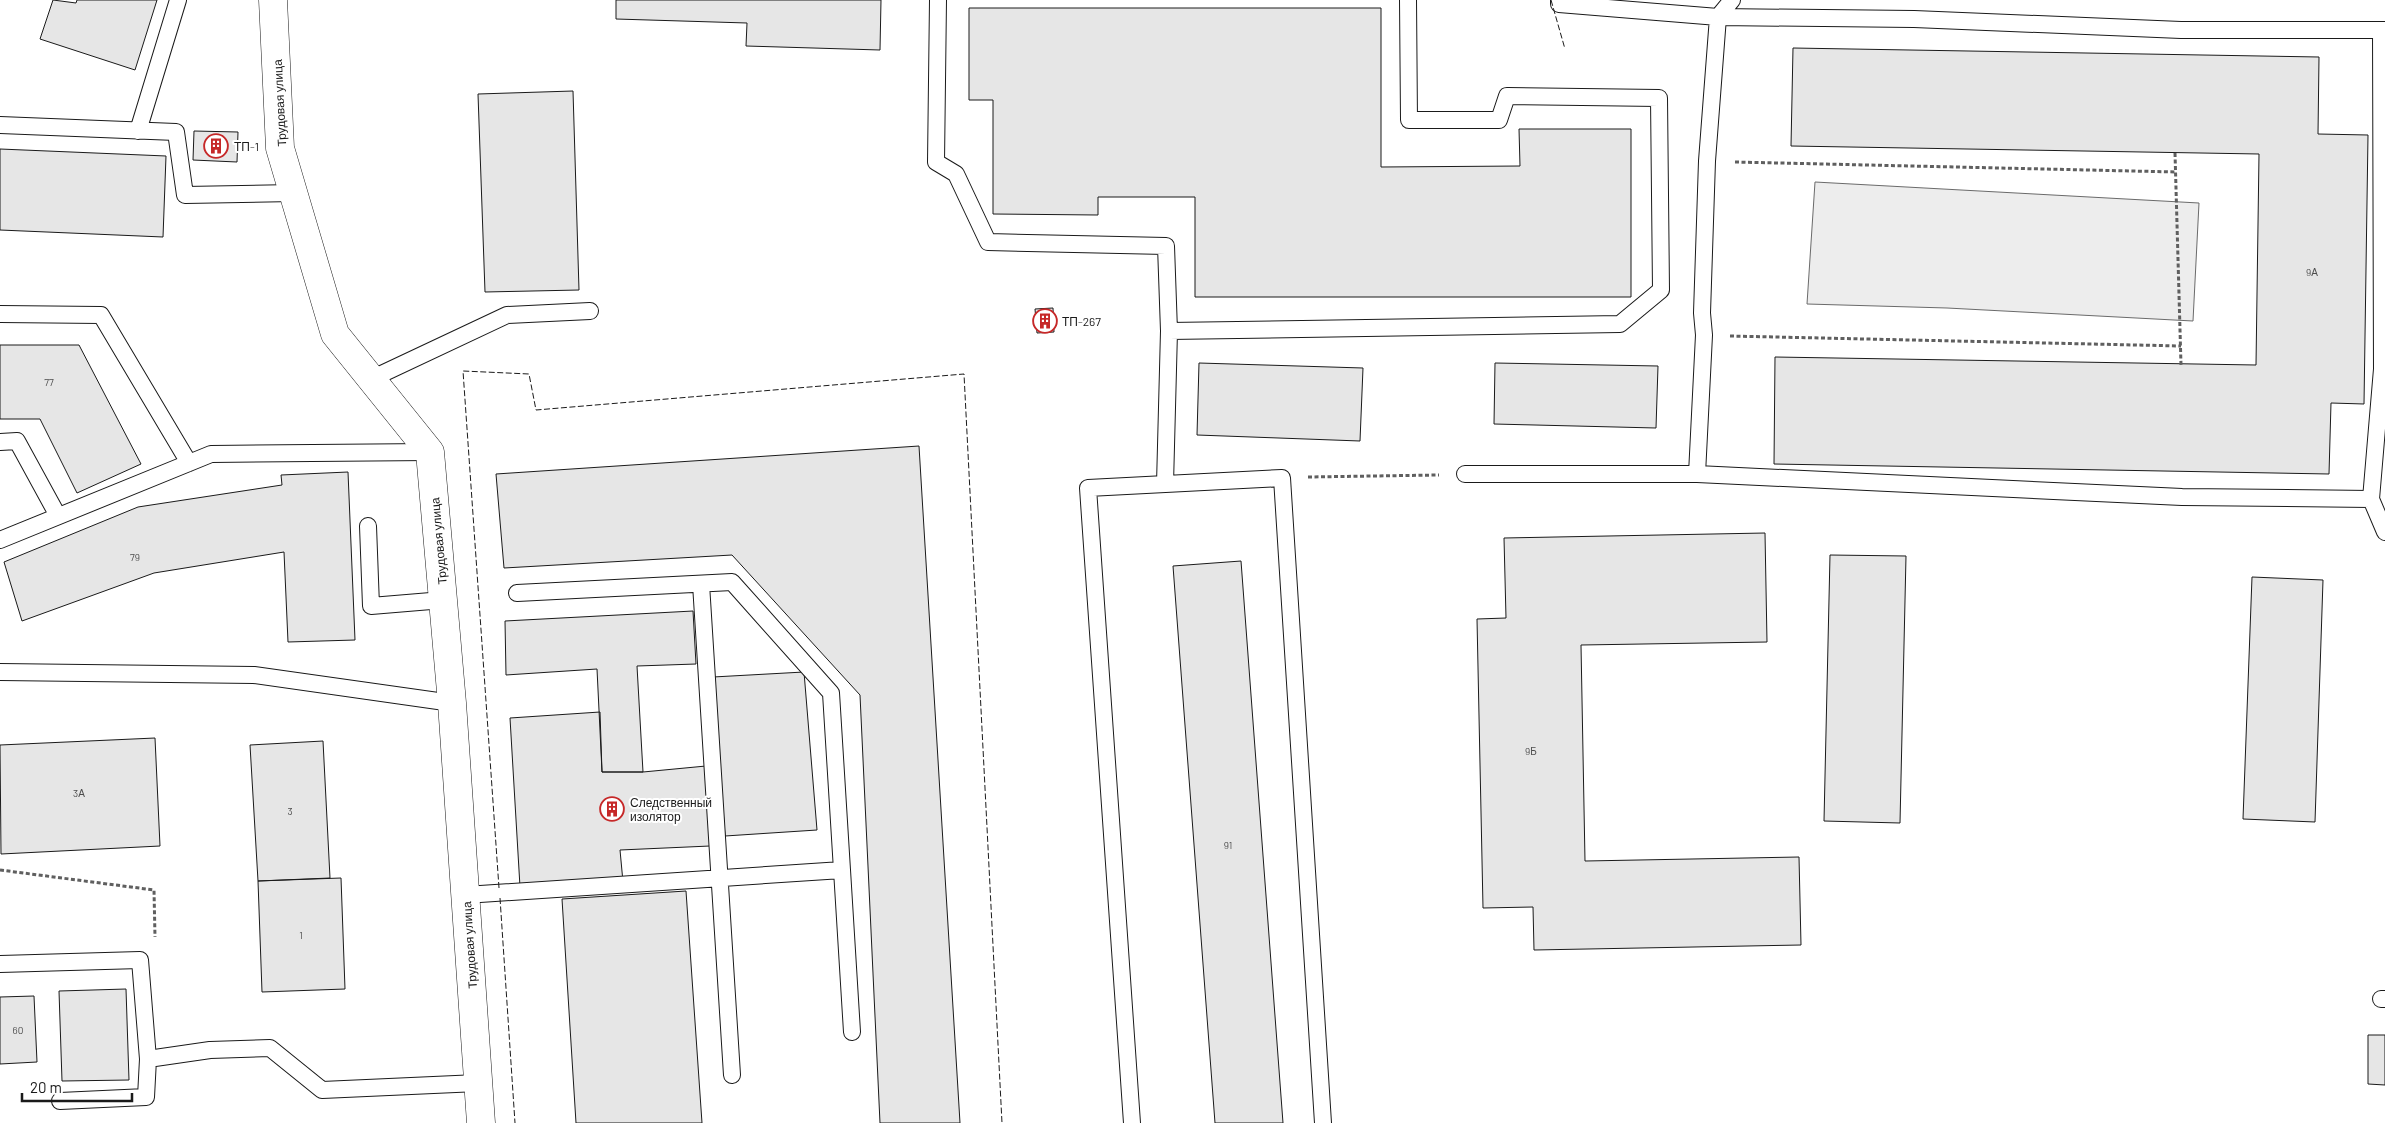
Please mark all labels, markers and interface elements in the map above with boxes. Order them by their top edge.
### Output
street label: Трудовая улица [270,59,289,147]
building icon: ТП-1 [203,133,229,159]
place label: ТП-1 [234,139,259,153]
house number: 9А [2306,266,2318,278]
building icon: ТП-267 [1032,308,1058,334]
place label: ТП-267 [1062,314,1101,328]
house number: 77 [44,376,54,388]
street label: Трудовая улица [427,497,450,585]
house number: 79 [130,551,140,563]
house number: 9Б [1525,745,1537,757]
house number: 3А [73,787,85,799]
place label: Следственный изолятор [630,795,712,824]
building icon: Следственный изолятор [599,796,625,822]
house number: 3 [287,805,293,817]
house number: 91 [1224,839,1232,851]
street label: Трудовая улица [459,901,480,989]
house number: 1 [299,929,303,941]
house number: 60 [13,1024,23,1036]
scale bar [22,1070,132,1102]
text: 20 m [30,1078,62,1096]

